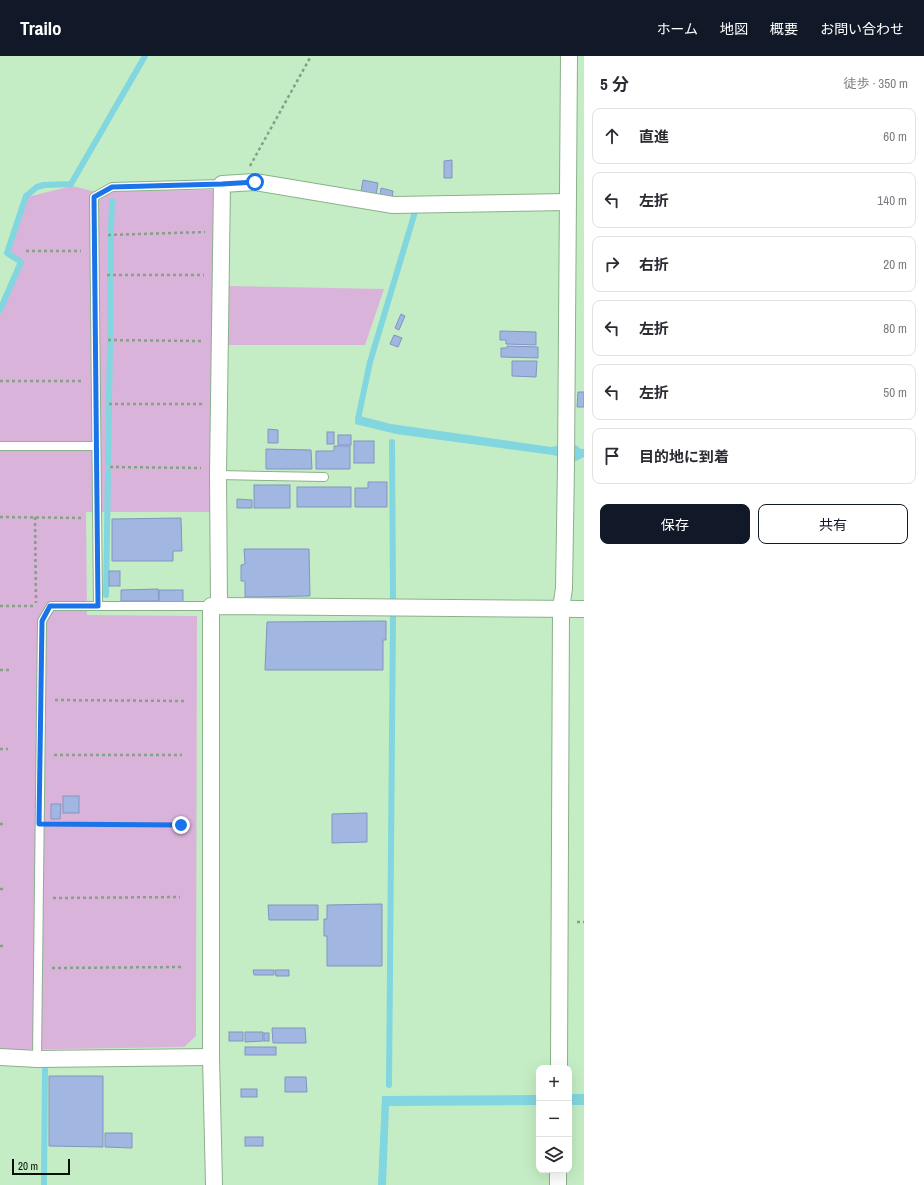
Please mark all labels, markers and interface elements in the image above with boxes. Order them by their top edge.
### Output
text: Trailo [20,15,62,41]
text: ホーム [656,20,698,38]
text: 地図 [720,20,748,38]
text: 概要 [770,20,798,38]
text: お問い合わせ [820,20,904,38]
text: 5 分 [600,72,629,95]
text: 徒歩 · 350 m [843,75,908,92]
icon: ahead [601,125,623,147]
text: 直進 [639,126,669,147]
text: 60 m [883,128,907,145]
route start [246,173,264,191]
icon: left [601,189,623,211]
text: 左折 [639,190,669,211]
text: 140 m [877,192,907,209]
icon: right [601,253,623,275]
text: 右折 [639,254,669,275]
text: 20 m [883,256,907,273]
icon: left [601,317,623,339]
text: 左折 [639,318,669,339]
text: 80 m [883,320,907,337]
icon: left [601,381,623,403]
text: 左折 [639,382,669,403]
text: 50 m [883,384,907,401]
icon: arrive [601,445,623,467]
text: 目的地に到着 [639,446,729,467]
button: 保存 [600,504,750,544]
button: 共有 [758,504,908,544]
route end [172,816,190,834]
map controls [536,1065,572,1173]
button: + [536,1065,572,1101]
button: − [536,1101,572,1137]
button: layers [536,1137,572,1173]
scale bar [12,1157,70,1176]
text: 20 m [18,1159,38,1173]

